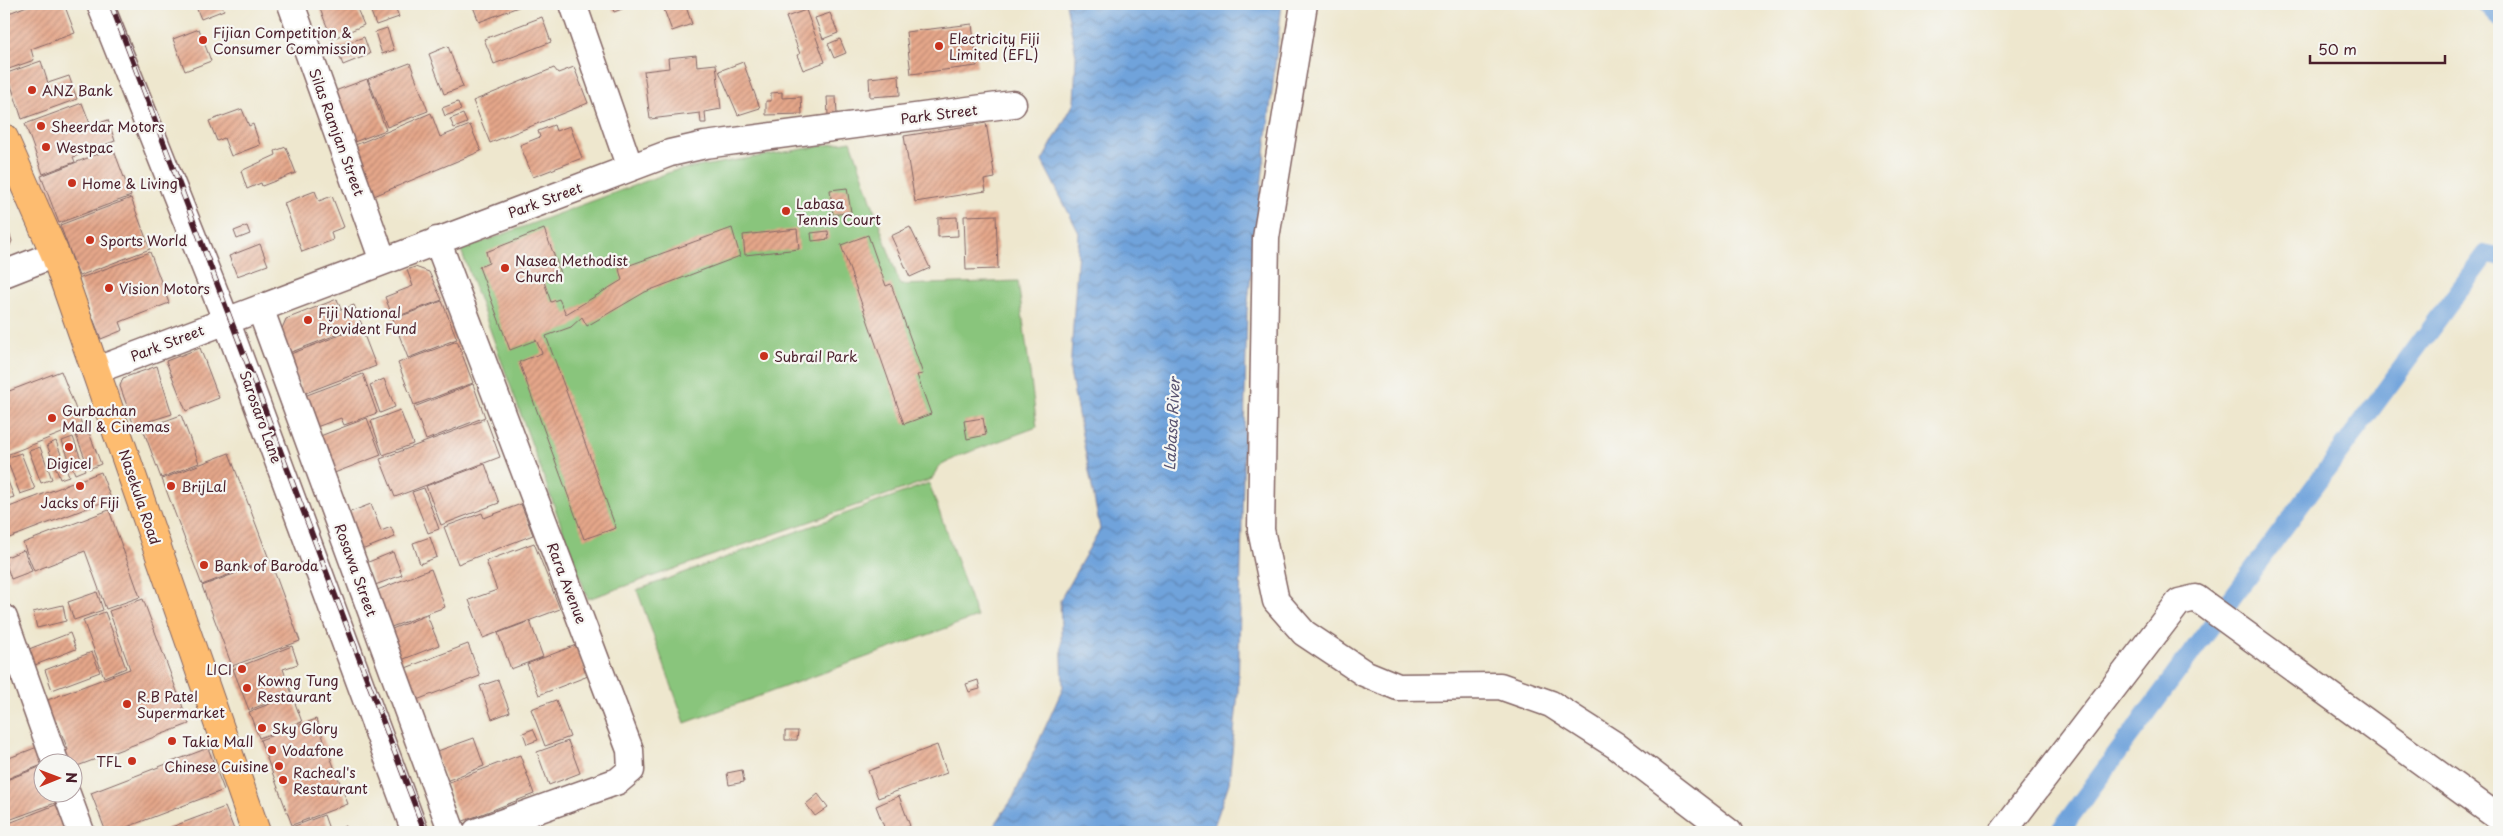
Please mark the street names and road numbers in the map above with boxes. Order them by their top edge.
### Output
street label: Silas Ramjan Street [304,65,370,199]
street label: Park Street [899,99,979,129]
street label: Park Street [505,177,585,223]
street label: Park Street [127,319,207,367]
street label: Sarosaro Lane [234,368,288,466]
street label: Nasekula Road [114,447,166,547]
street label: Rosawa Street [329,521,383,620]
street label: Rara Avenue [542,539,592,627]

